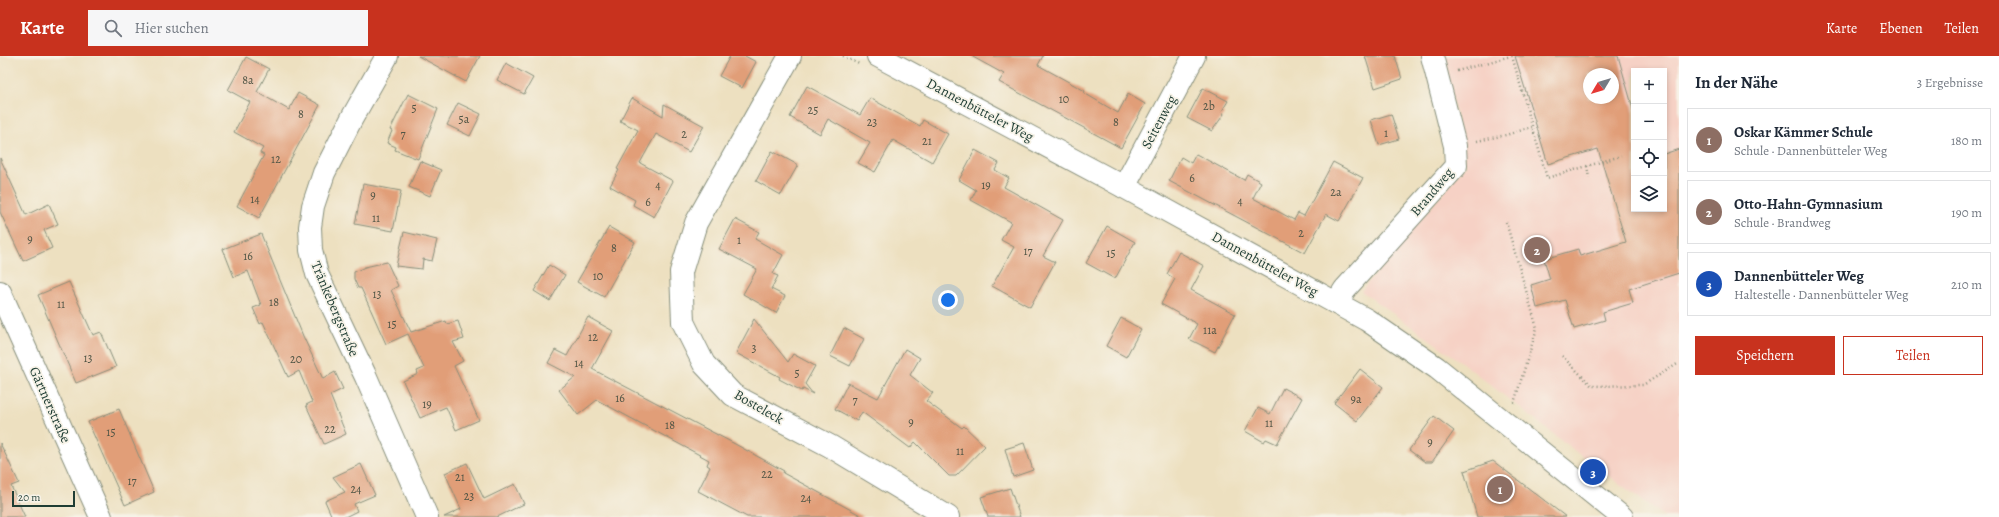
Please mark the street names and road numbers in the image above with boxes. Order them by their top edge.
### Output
street label: Dannenbütteler Weg [923,74,1037,146]
street label: Seitenweg [1137,92,1181,152]
street label: Brandweg [1406,164,1458,220]
street label: Dannenbütteler Weg [1208,227,1322,301]
street label: Tränkebergstraße [306,258,364,360]
street label: Gärtnerstraße [25,364,75,446]
street label: Bosteleck [731,385,787,429]

